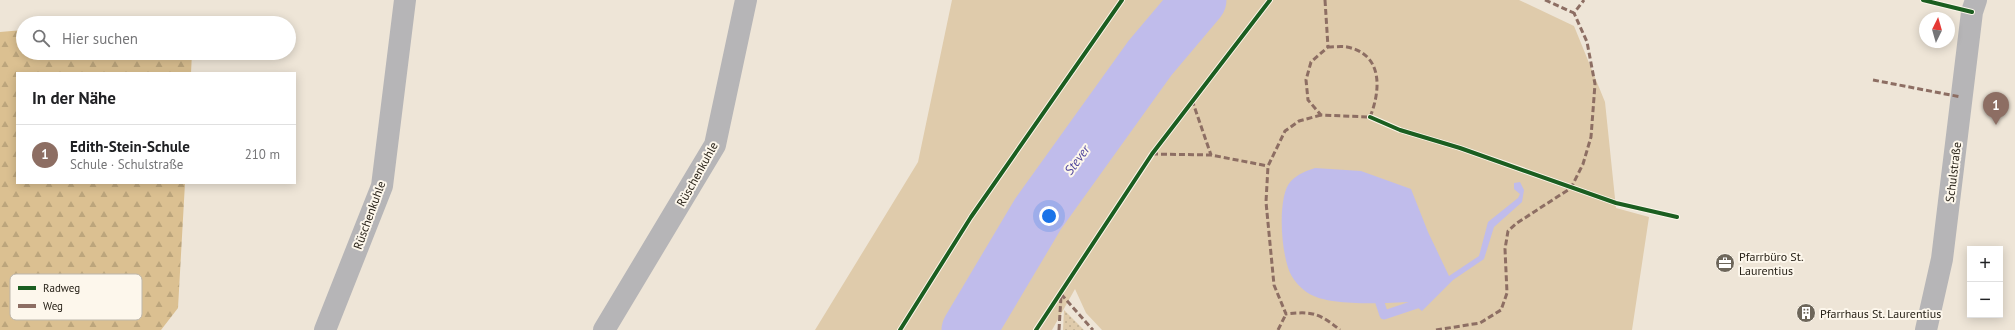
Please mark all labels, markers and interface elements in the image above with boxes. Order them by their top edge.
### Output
north arrow [1919,12,1955,48]
search box [16,16,296,60]
icon: search [30,27,52,49]
text: Hier suchen [62,29,138,48]
text: In der Nähe [32,87,116,109]
pin: 1 [1983,92,2009,125]
text: Edith-Stein-Schule [70,137,190,156]
street label: Rüschenkuhle [673,139,721,209]
water label: Stever [1061,141,1094,178]
street label: Schulstraße [1942,141,1964,203]
text: 1 [41,146,49,163]
text: 210 m [245,146,280,163]
text: Schule · Schulstraße [70,156,183,173]
street label: Rüschenkuhle [350,179,388,251]
your location [1039,206,1059,226]
map controls [1967,246,2003,318]
button: + [1967,246,2003,282]
place label: Pfarrbüro St. Laurentius [1739,249,1804,278]
office icon: Pfarrbüro St. Laurentius [1714,252,1736,274]
legend [10,274,142,320]
text: Radweg [43,281,80,295]
button: − [1967,282,2003,318]
text: Weg [43,299,63,313]
building icon: Pfarrhaus St. Laurentius [1795,302,1817,324]
place label: Pfarrhaus St. Laurentius [1820,306,1941,321]

